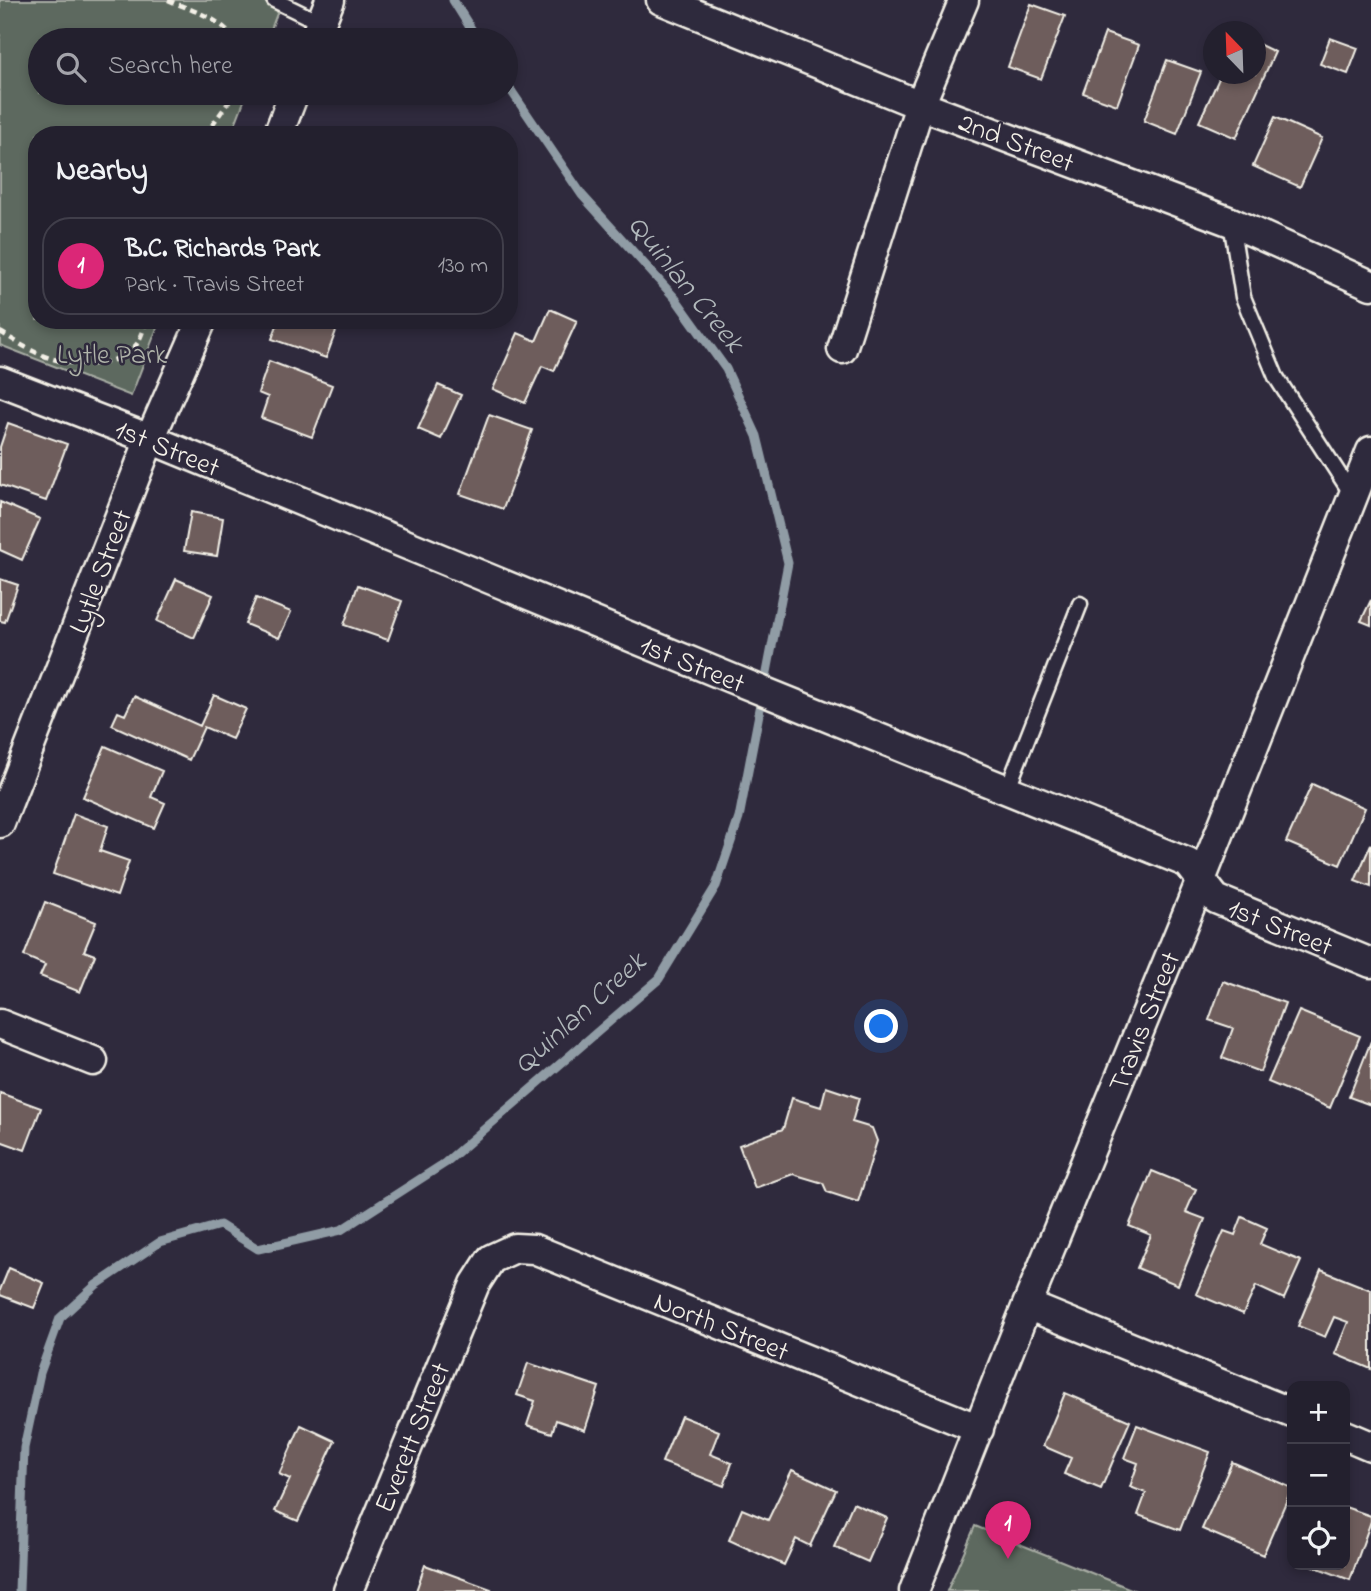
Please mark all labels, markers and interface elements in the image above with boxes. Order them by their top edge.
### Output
north arrow [1203,21,1266,84]
search box [28,28,518,105]
icon: search [52,48,90,86]
text: Search here [108,48,233,86]
street label: 2nd Street [952,103,1080,185]
text: Nearby [56,150,148,194]
water label: Quinlan Creek [615,207,755,365]
text: B.C. Richards Park [125,231,320,269]
text: 1 [77,250,85,283]
text: 130 m [438,250,488,283]
text: Park · Travis Street [125,269,304,302]
park label: Lytle Park [57,336,168,377]
street label: 1st Street [108,411,225,490]
street label: Lytle Street [60,504,145,640]
street label: 1st Street [633,627,750,706]
street label: 1st Street [1221,890,1338,969]
water label: Quinlan Creek [505,941,659,1086]
street label: Travis Street [1100,946,1193,1098]
your location [864,1009,898,1043]
street label: North Street [647,1283,794,1374]
street label: Everett Street [366,1357,463,1520]
map controls [1287,1381,1350,1570]
button: + [1287,1381,1350,1444]
button: − [1287,1444,1350,1507]
pin: 1 [985,1501,1031,1559]
button: locate [1287,1507,1350,1570]

